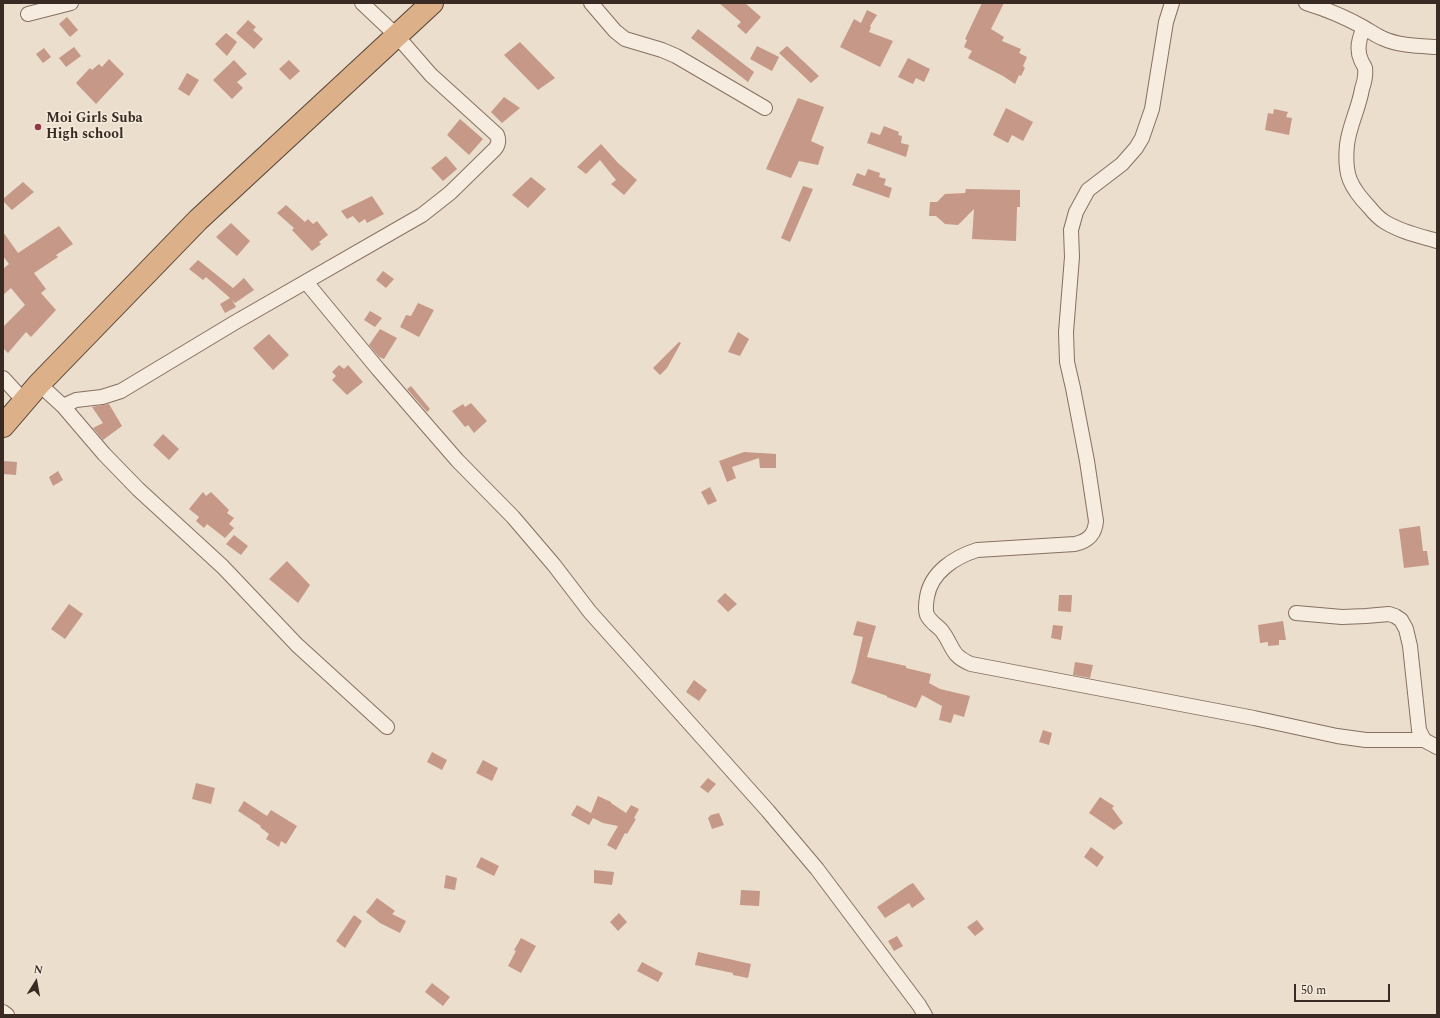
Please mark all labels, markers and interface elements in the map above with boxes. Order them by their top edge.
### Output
place label: Moi Girls Suba High school [46,111,143,144]
marker: Moi Girls Suba High school [33,122,43,132]
text: N [32,961,44,979]
north arrow [16,962,56,1002]
scale bar [1296,976,1392,1002]
text: 50 m [1301,981,1326,1000]

